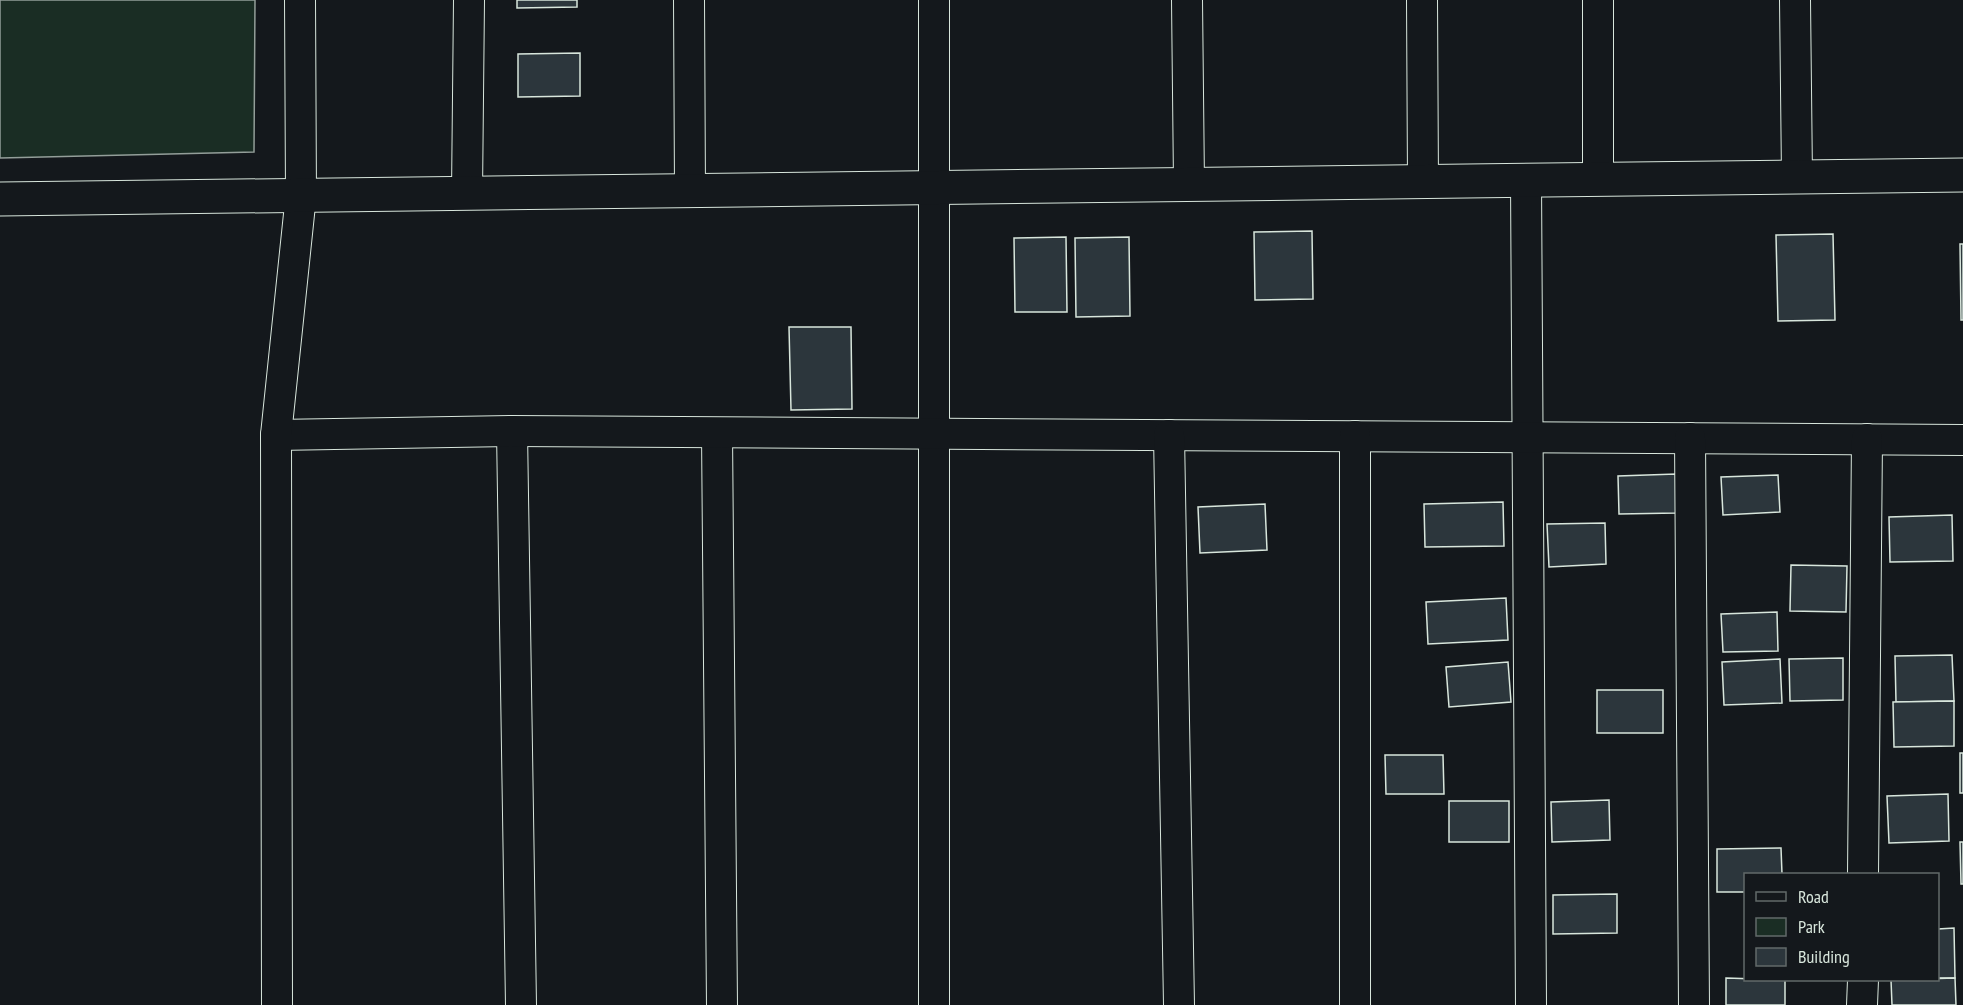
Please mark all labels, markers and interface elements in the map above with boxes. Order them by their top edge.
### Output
legend [1744,873,1939,981]
text: Road [1798,885,1829,908]
text: Park [1798,915,1825,938]
text: Building [1798,945,1850,968]

